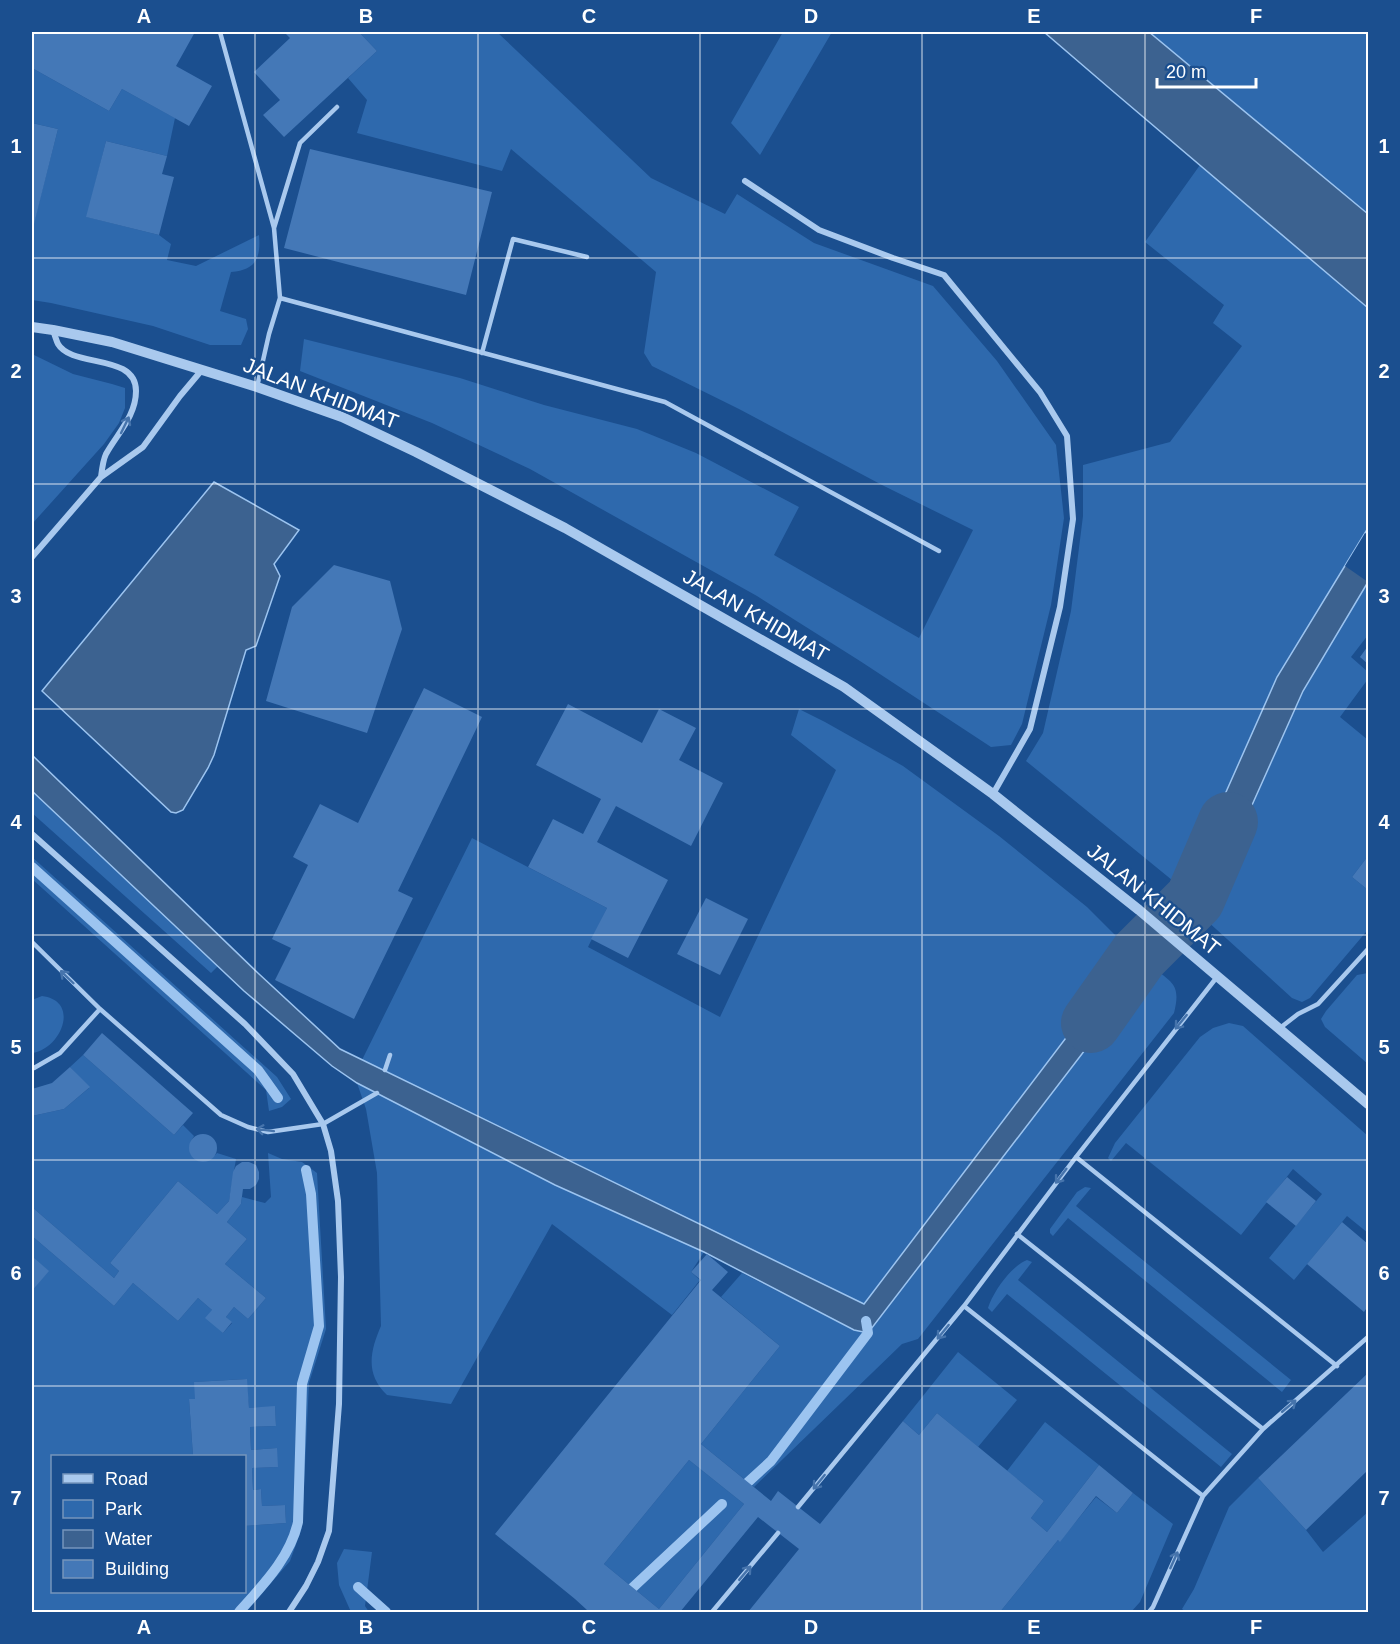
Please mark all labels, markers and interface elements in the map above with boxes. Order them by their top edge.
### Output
text: A [137,5,151,27]
text: B [359,5,373,27]
text: C [582,5,596,27]
text: D [804,5,818,27]
text: E [1027,5,1041,27]
text: F [1250,5,1262,27]
scale bar [1157,51,1256,89]
text: 20 m [1166,62,1206,82]
text: 1 [10,135,22,157]
text: 1 [1378,135,1390,157]
street label: JALAN KHIDMAT [240,353,402,433]
text: 2 [10,360,22,382]
text: 2 [1378,360,1390,382]
one-way arrow [119,416,131,434]
street label: JALAN KHIDMAT [679,564,833,666]
text: 3 [10,585,22,607]
text: 3 [1378,585,1390,607]
text: 4 [10,811,22,833]
text: 4 [1378,811,1390,833]
street label: JALAN KHIDMAT [1083,838,1225,960]
one-way arrow [60,969,75,984]
one-way arrow [1174,1014,1187,1030]
text: 5 [10,1036,22,1058]
text: 5 [1378,1036,1390,1058]
one-way arrow [256,1124,275,1135]
one-way arrow [1055,1168,1067,1184]
text: 6 [10,1262,22,1284]
text: 6 [1378,1262,1390,1284]
one-way arrow [936,1323,949,1339]
one-way arrow [1281,1399,1296,1413]
legend [51,1455,246,1593]
text: Road [105,1469,148,1489]
one-way arrow [812,1474,826,1489]
text: 7 [10,1487,22,1509]
text: 7 [1378,1487,1390,1509]
text: Park [105,1499,143,1519]
text: Water [105,1529,152,1549]
one-way arrow [1169,1551,1180,1570]
text: Building [105,1559,169,1579]
one-way arrow [738,1566,752,1581]
text: A [137,1616,151,1638]
text: B [359,1616,373,1638]
text: C [582,1616,596,1638]
text: D [804,1616,818,1638]
text: E [1027,1616,1041,1638]
text: F [1250,1616,1262,1638]

